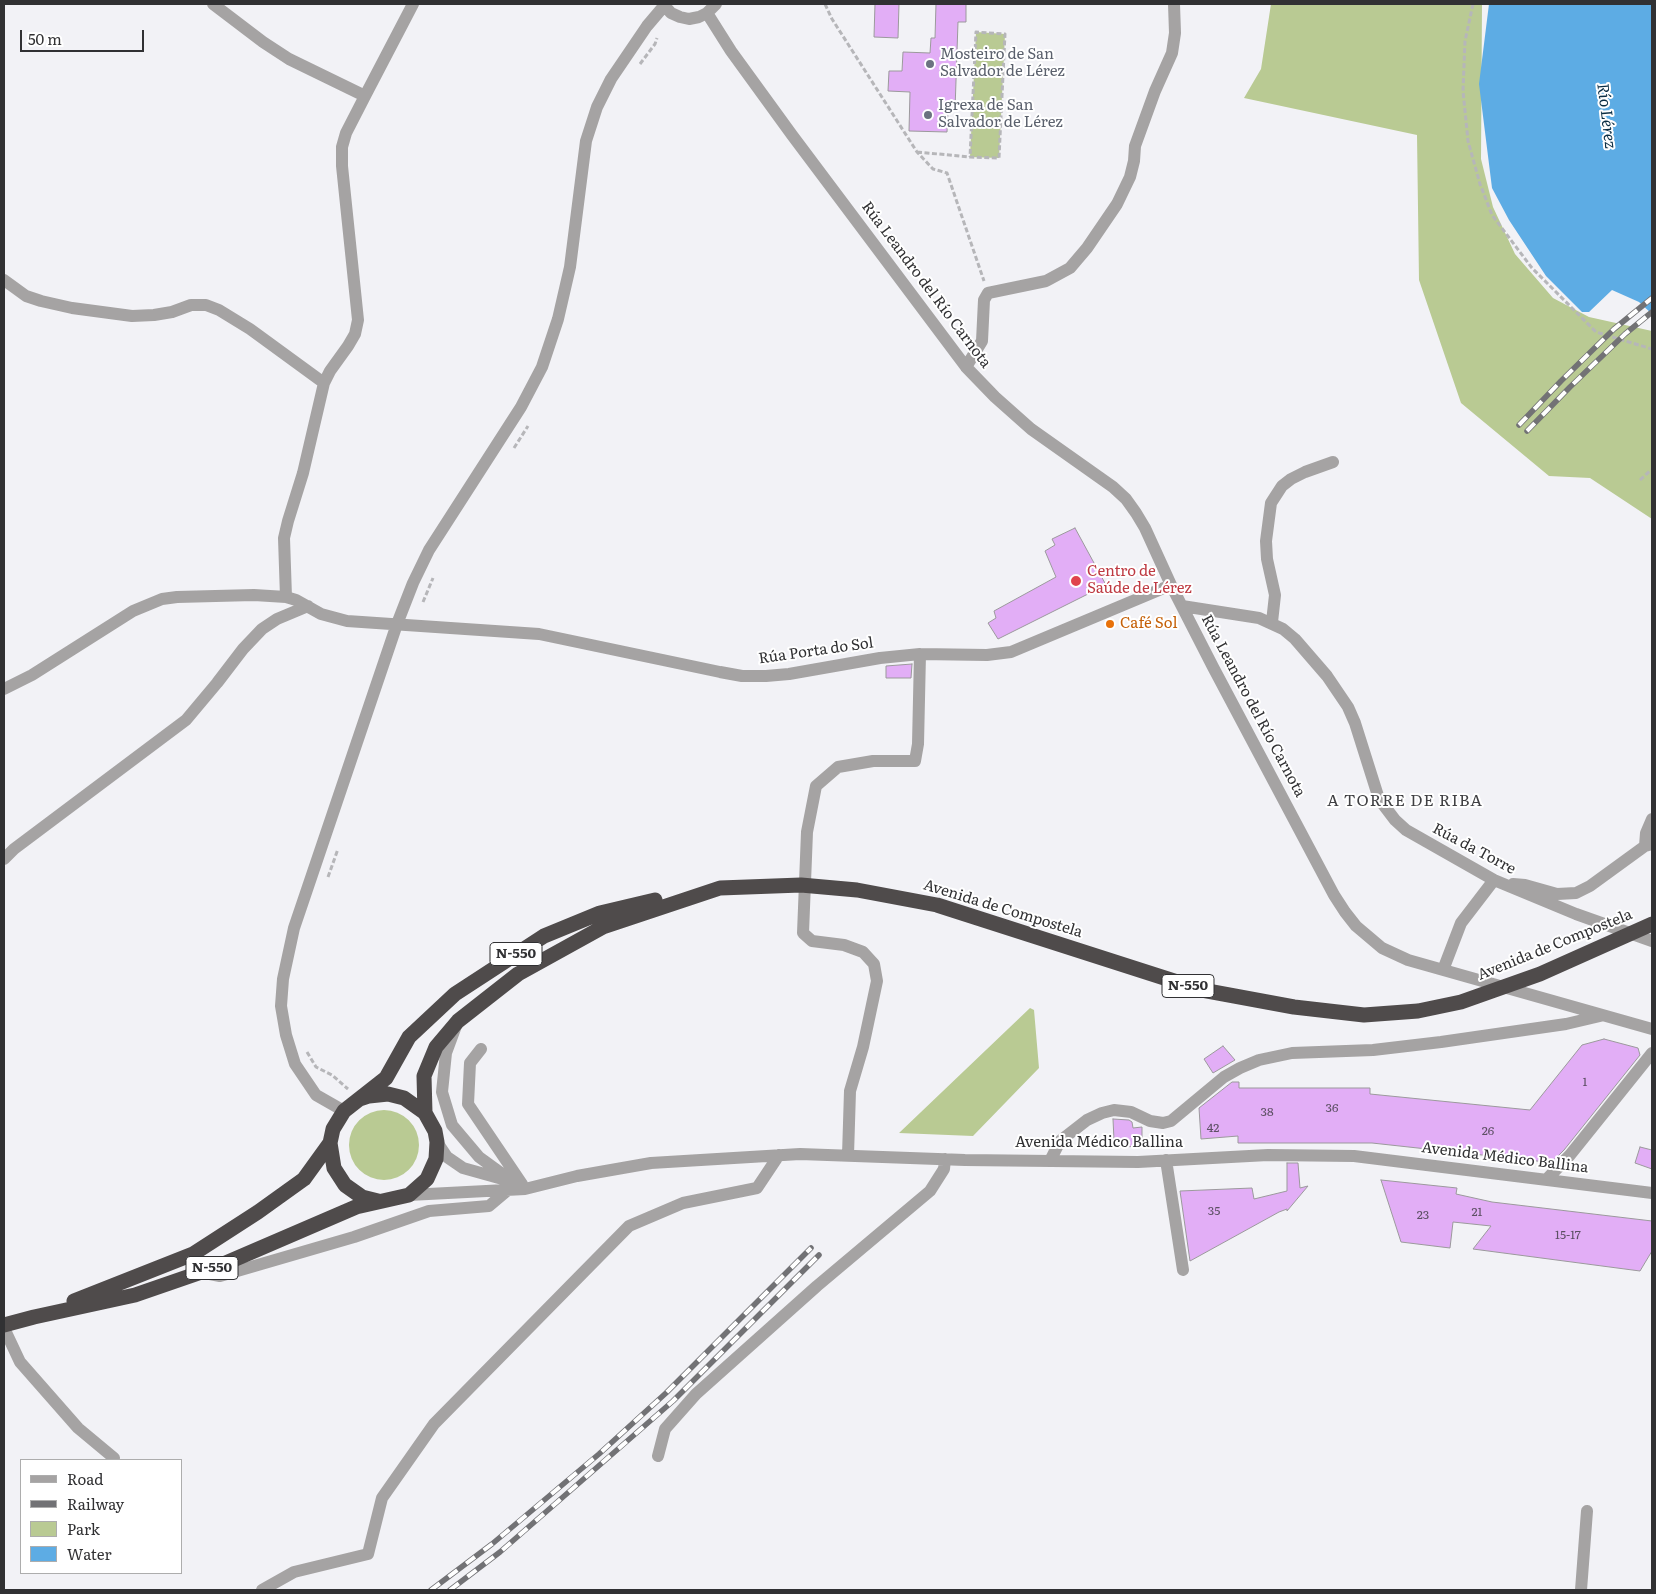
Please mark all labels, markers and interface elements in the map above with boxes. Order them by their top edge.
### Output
scale bar [22,20,146,52]
text: 50 m [28,27,62,50]
place label: Mosteiro de San Salvador de Lérez [940,46,1065,81]
marker: Mosteiro de San Salvador de Lérez [924,58,936,70]
water label: Río Lérez [1592,82,1620,150]
place label: Igrexa de San Salvador de Lérez [938,97,1063,132]
marker: Igrexa de San Salvador de Lérez [922,109,934,121]
street label: Rúa Leandro del Río Carnota [857,198,995,372]
place label: Centro de Saúde de Lérez [1087,563,1192,598]
marker: Centro de Saúde de Lérez [1069,574,1083,588]
street label: Rúa Leandro del Río Carnota [1197,612,1309,800]
place label: Café Sol [1120,615,1177,633]
marker: Café Sol [1104,618,1116,630]
street label: Rúa Porta do Sol [757,634,875,668]
district label: A TORRE DE RIBA [1325,791,1485,811]
street label: Rúa da Torre [1429,820,1519,878]
street label: Avenida de Compostela [921,876,1085,942]
street label: Avenida de Compostela [1475,906,1635,984]
road number: N-550 [490,942,542,966]
road number: N-550 [1162,974,1214,998]
house number: 1 [1583,1075,1587,1089]
house number: 36 [1326,1101,1338,1115]
house number: 38 [1260,1105,1274,1119]
house number: 42 [1207,1121,1219,1135]
house number: 26 [1482,1124,1494,1138]
street label: Avenida Médico Ballina [1015,1134,1183,1152]
street label: Avenida Médico Ballina [1421,1139,1589,1177]
house number: 35 [1208,1204,1220,1218]
house number: 21 [1472,1205,1482,1219]
house number: 23 [1417,1208,1429,1222]
house number: 15-17 [1555,1228,1581,1242]
road number: N-550 [186,1256,238,1280]
legend [20,1459,182,1574]
text: Road [67,1467,103,1490]
text: Railway [67,1492,124,1515]
text: Park [67,1517,100,1540]
text: Water [67,1542,112,1565]

